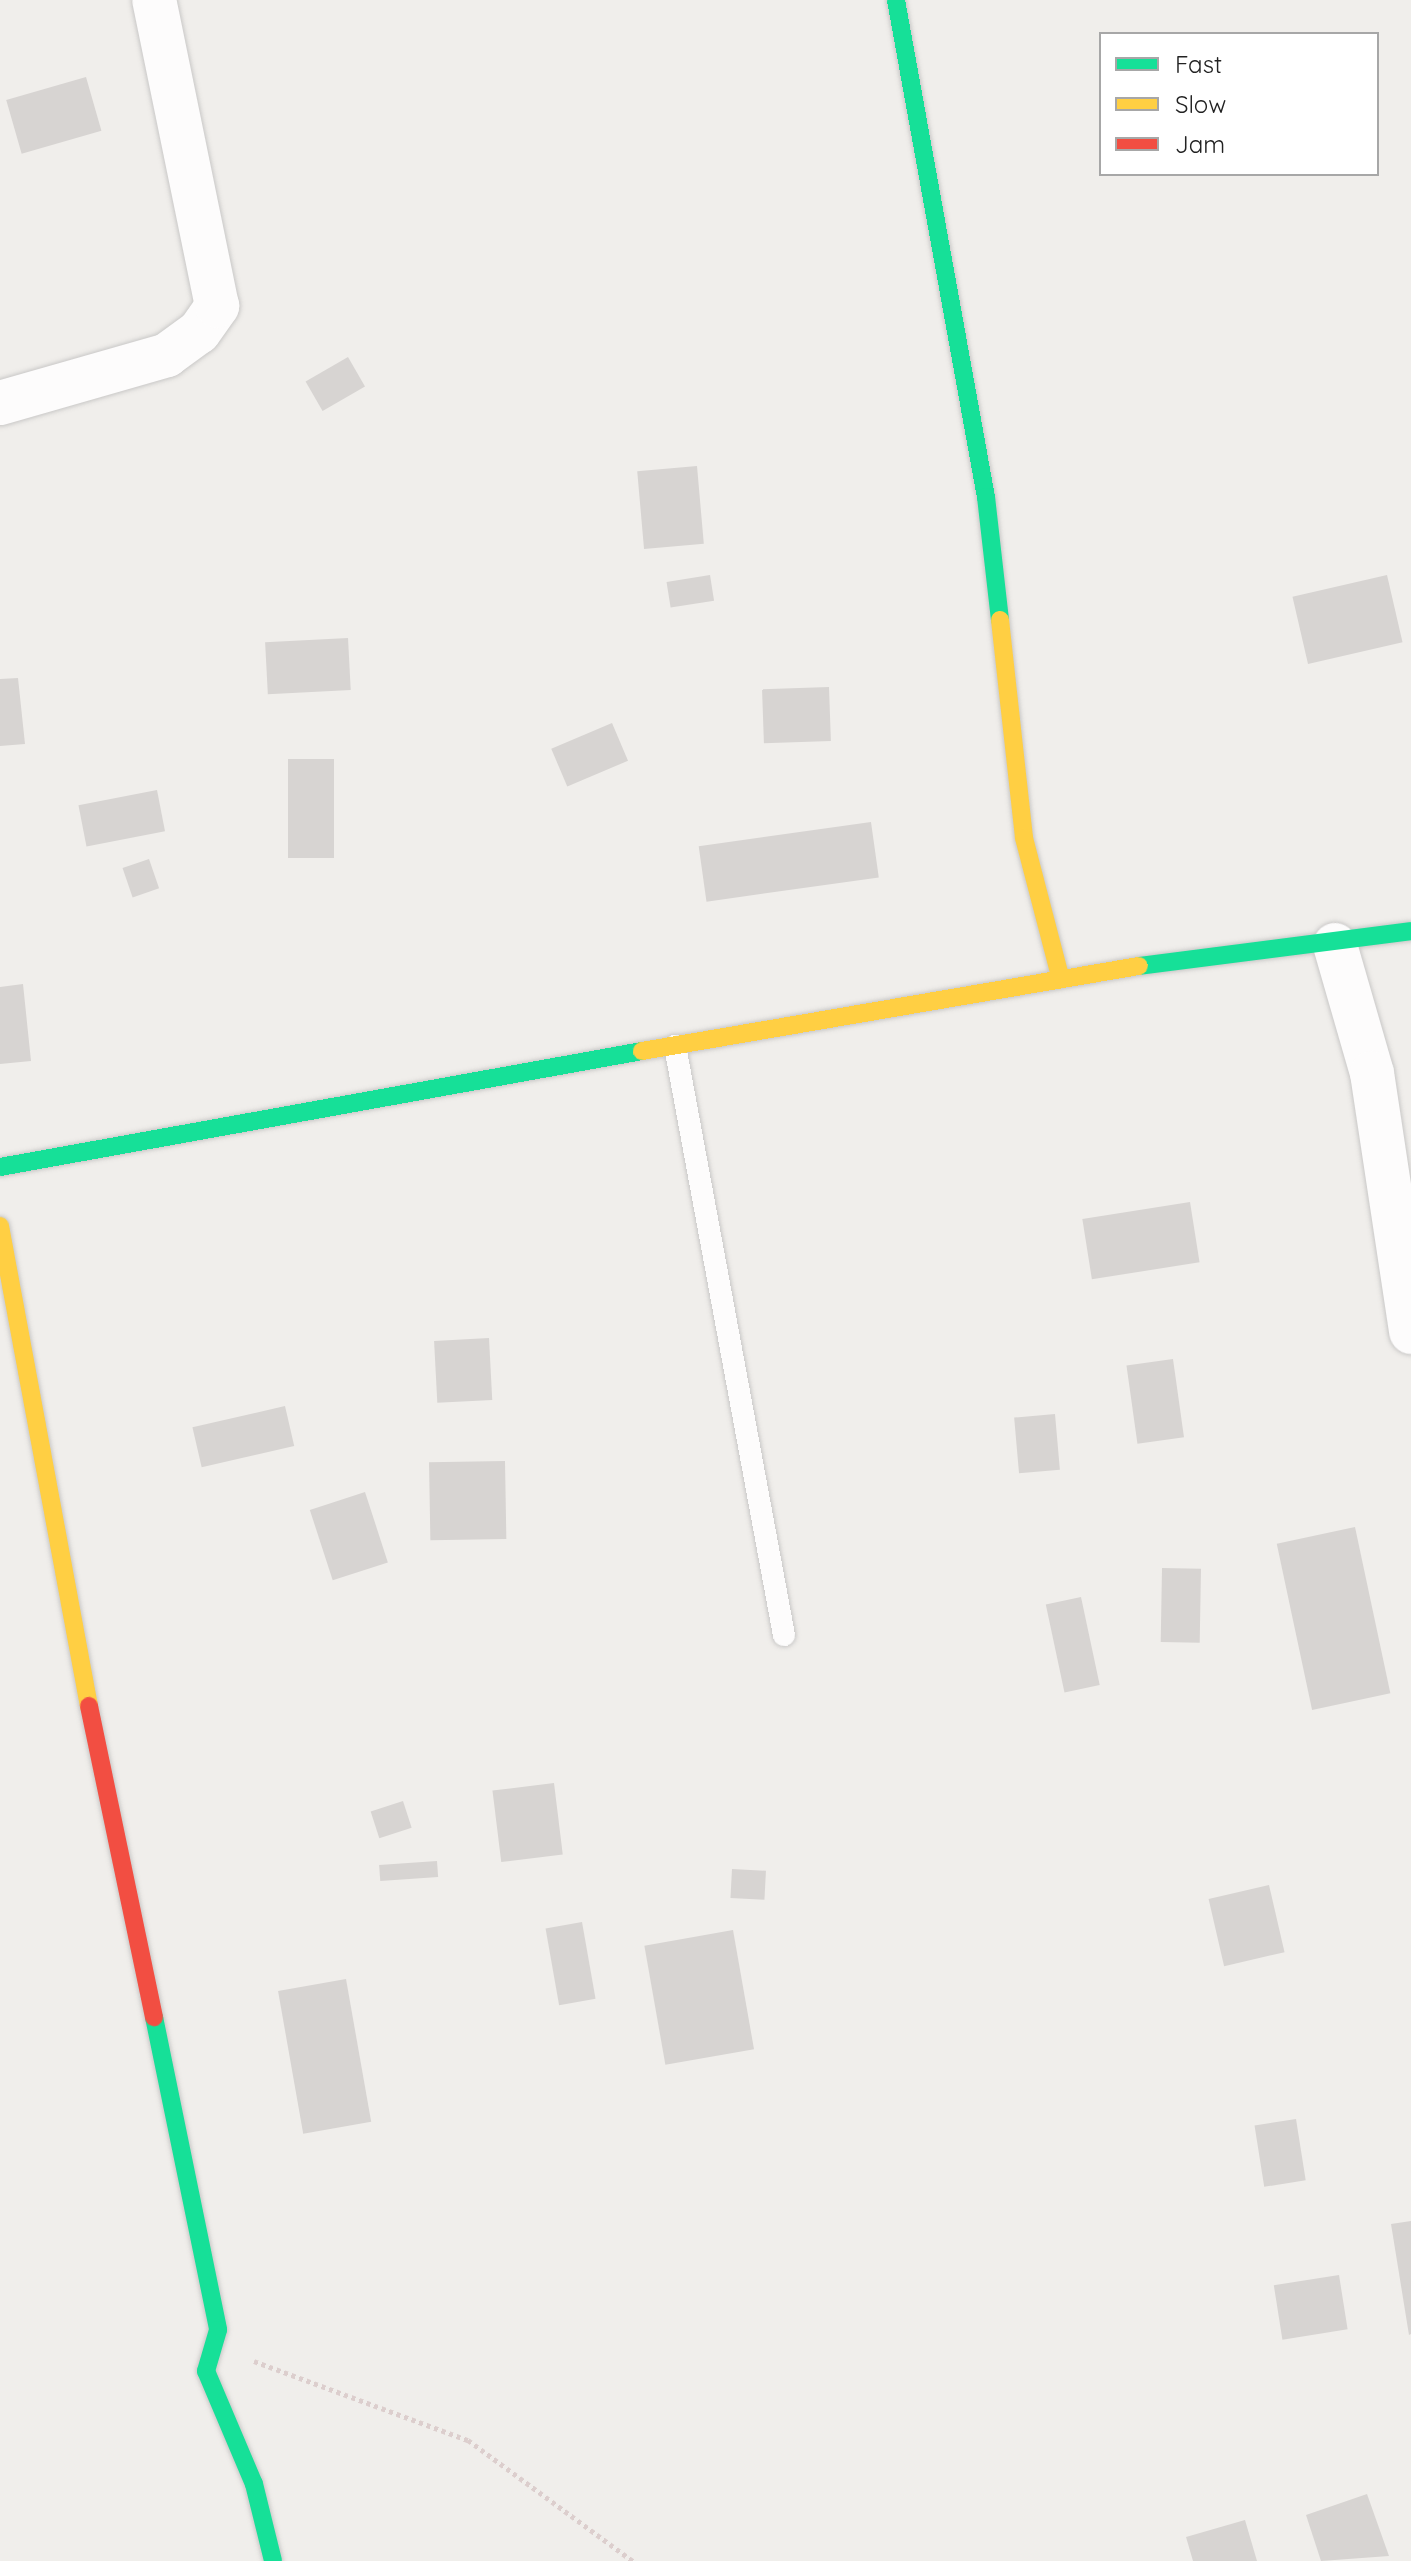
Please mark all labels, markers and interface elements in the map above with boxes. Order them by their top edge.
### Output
legend [1099,32,1379,176]
text: Fast [1175,49,1222,79]
text: Slow [1175,89,1226,119]
text: Jam [1175,129,1225,159]

